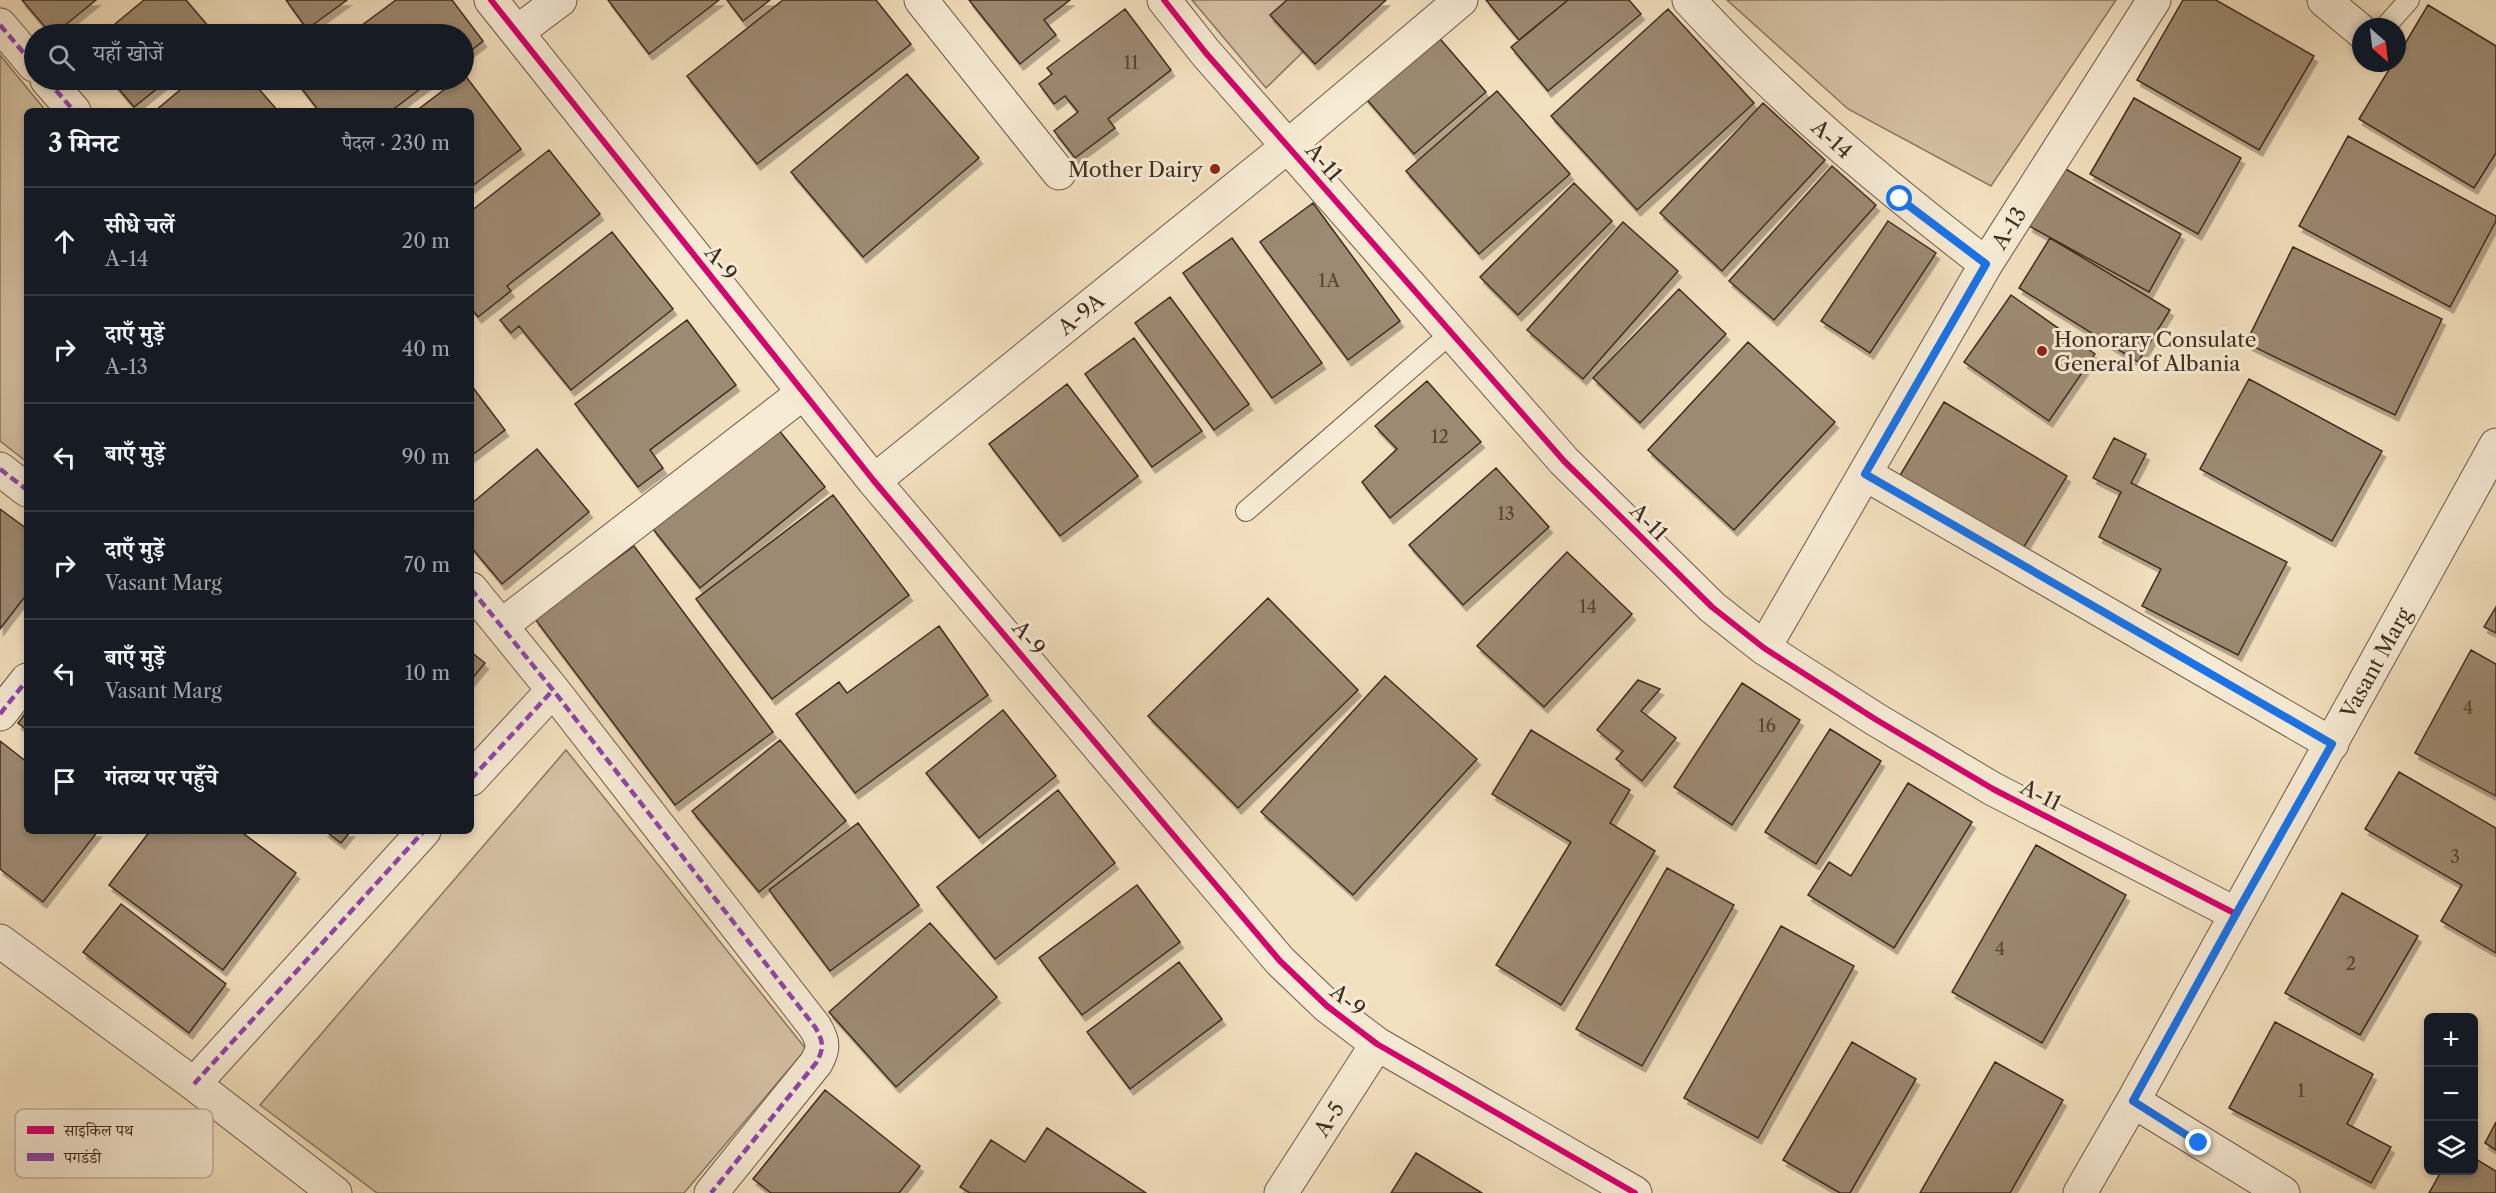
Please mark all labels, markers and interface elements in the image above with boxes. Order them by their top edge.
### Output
north arrow [2352,18,2406,72]
search box [24,24,474,90]
text: यहाँ खोजें [93,40,163,67]
icon: search [45,41,78,74]
house number: 11 [1123,52,1139,74]
street label: A-14 [1806,114,1857,164]
text: 3 मिनट [48,127,118,159]
text: पैदल · 230 m [342,131,450,155]
street label: A-11 [1300,137,1347,186]
place label: Mother Dairy [1068,157,1203,182]
marker: Mother Dairy [1208,162,1222,176]
route start [1886,185,1912,211]
street label: A-13 [1986,202,2032,255]
text: सीधे चलें [105,212,174,239]
icon: ahead [48,225,81,258]
text: 20 m [402,229,450,253]
street label: A-9 [699,240,742,285]
text: A-14 [105,247,148,271]
house number: 1A [1318,270,1341,292]
street label: A-9A [1052,288,1109,341]
text: दाएँ मुड़ें [105,320,164,347]
place label: Honorary Consulate General of Albania [2054,327,2256,376]
icon: right [48,333,81,366]
text: 40 m [402,337,450,361]
marker: Honorary Consulate General of Albania [2035,344,2049,358]
text: A-13 [105,355,148,379]
house number: 12 [1431,426,1449,448]
text: बाएँ मुड़ें [105,440,165,467]
icon: left [48,441,81,474]
text: 90 m [402,445,450,469]
street label: A-11 [1625,498,1673,546]
house number: 13 [1497,503,1515,525]
text: दाएँ मुड़ें [105,536,164,563]
icon: right [48,549,81,582]
text: 70 m [404,553,450,577]
text: Vasant Marg [105,571,222,595]
house number: 14 [1579,596,1597,618]
street label: Vasant Marg [2335,603,2417,724]
street label: A-9 [1007,615,1051,660]
text: बाएँ मुड़ें [105,644,165,671]
icon: left [48,657,81,690]
text: 10 m [405,661,450,685]
text: Vasant Marg [105,679,222,703]
house number: 4 [2463,697,2473,719]
house number: 16 [1758,715,1776,737]
text: गंतव्य पर पहुँचे [105,764,218,791]
icon: arrive [48,765,81,798]
street label: A-11 [2016,774,2066,816]
house number: 3 [2450,846,2460,868]
house number: 4 [1995,938,2005,960]
house number: 2 [2346,953,2356,975]
street label: A-9 [1325,978,1370,1021]
map controls [2424,1013,2478,1175]
button: + [2424,1013,2478,1067]
button: − [2424,1067,2478,1121]
house number: 1 [2297,1080,2305,1102]
street label: A-5 [1308,1097,1349,1142]
legend [15,1109,213,1178]
text: साइकिल पथ [63,1120,134,1140]
button: layers [2424,1121,2478,1175]
route end [2185,1129,2211,1155]
text: पगडंडी [63,1147,102,1167]

